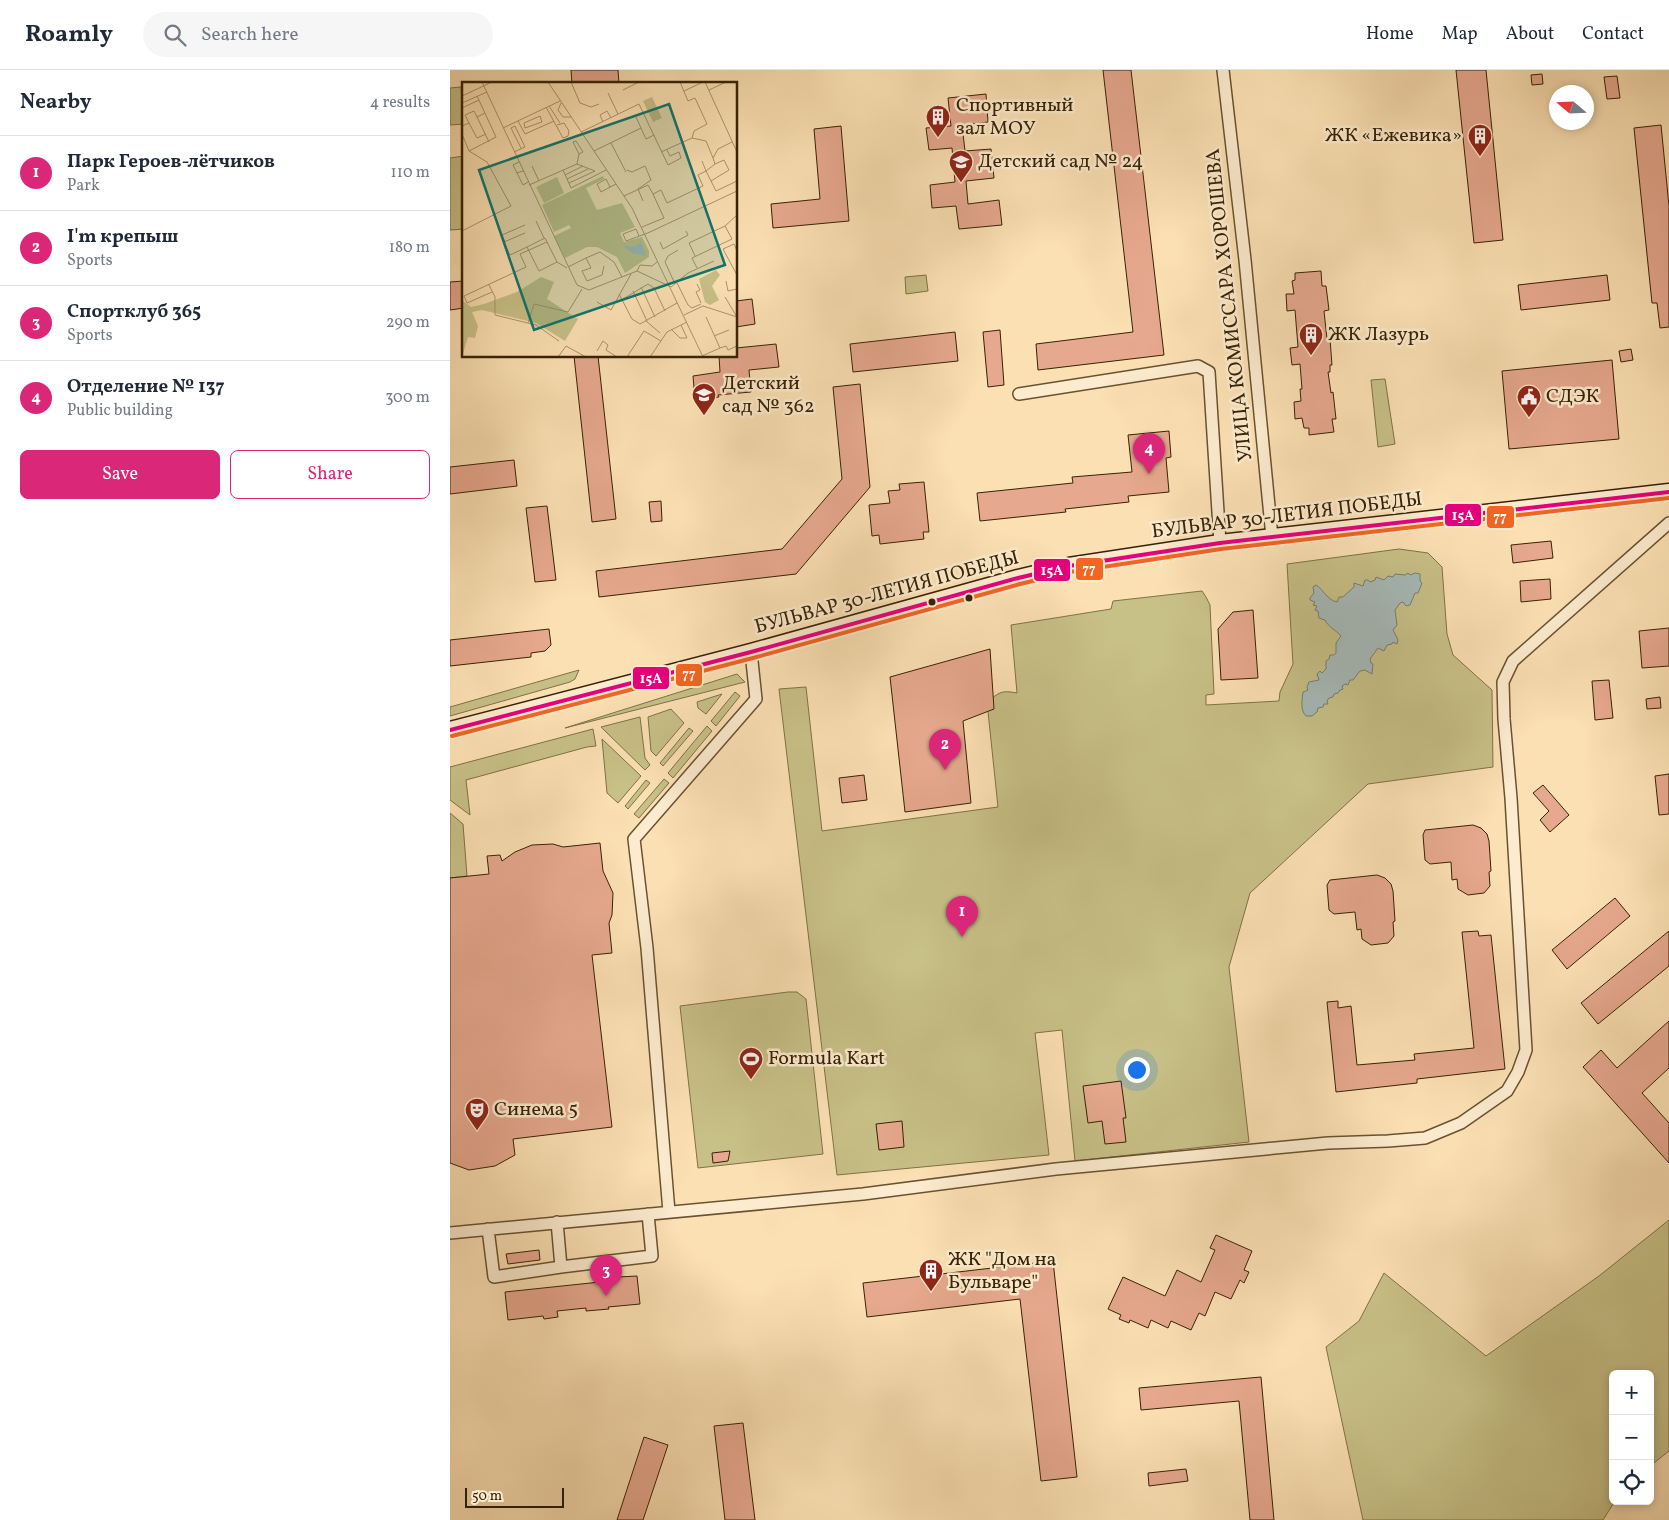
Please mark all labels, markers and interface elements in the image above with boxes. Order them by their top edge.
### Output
search box [143,12,493,57]
text: Roamly [25,18,113,52]
icon: search [161,21,189,49]
text: Search here [201,22,298,48]
text: Home [1366,22,1414,47]
text: Map [1442,22,1478,47]
text: About [1506,22,1554,47]
text: Contact [1582,22,1644,47]
inset map [462,82,738,358]
north arrow [1549,85,1594,130]
text: Nearby [20,88,91,117]
text: 4 results [370,92,430,114]
place label: Спортивный зал МОУ [956,92,1074,143]
building icon: Спортивный зал МОУ [925,104,951,138]
place label: ЖК «Ежевика» [1325,122,1462,150]
building icon: ЖК «Ежевика» [1467,123,1493,157]
street label: УЛИЦА КОМИССАРА ХОРОШЕВА [1200,147,1260,463]
place label: Детский сад № 24 [978,148,1144,176]
text: Парк Героев-лётчиков [67,149,275,175]
school or university icon: Детский сад № 24 [948,149,974,183]
text: 1 [33,162,39,184]
text: 110 m [391,162,430,184]
text: Park [67,175,100,197]
text: I'm крепыш [67,224,178,250]
text: 2 [32,237,40,259]
text: 180 m [389,237,430,259]
text: Sports [67,250,113,272]
text: Спортклуб 365 [67,299,201,325]
text: 3 [32,312,40,334]
text: 290 m [386,312,430,334]
place label: ЖК Лазурь [1328,321,1429,349]
building icon: ЖК Лазурь [1298,322,1324,356]
text: Sports [67,325,113,347]
place label: Детский сад № 362 [722,370,815,421]
text: Отделение № 137 [67,374,224,400]
school or university icon: Детский сад № 362 [691,382,717,416]
place label: СДЭК [1546,383,1599,411]
public building icon: СДЭК [1516,384,1542,418]
text: 4 [31,387,41,409]
text: 300 m [385,387,430,409]
text: Public building [67,400,173,422]
pin: 4 [1133,433,1165,474]
button: Save [20,450,220,499]
button: Share [230,450,430,499]
street label: БУЛЬВАР 30-ЛЕТИЯ ПОБЕДЫ [1150,485,1424,547]
line badge: 15А [1444,503,1482,527]
line badge: 77 [1486,505,1515,529]
text: 15А [1452,507,1474,526]
text: 77 [1493,509,1507,528]
street label: БУЛЬВАР 30-ЛЕТИЯ ПОБЕДЫ [752,544,1022,642]
line badge: 77 [1075,557,1104,581]
line badge: 15А [1033,558,1071,582]
text: 77 [1082,561,1096,580]
text: 15А [1041,562,1063,581]
unlabelled marker [964,593,974,603]
unlabelled marker [927,597,937,607]
line badge: 77 [675,663,703,687]
line badge: 15А [632,666,670,690]
text: 77 [682,666,696,685]
text: 15А [640,670,662,689]
pin: 2 [929,729,961,770]
pin: 1 [946,896,978,937]
place label: Formula Kart [768,1045,885,1073]
sports icon: Formula Kart [738,1046,764,1080]
your location [1124,1057,1150,1083]
place label: Синема 5 [494,1096,578,1124]
theatre icon: Синема 5 [464,1097,490,1131]
place label: ЖК "Дом на Бульваре" [948,1246,1057,1297]
pin: 3 [590,1255,622,1296]
building icon: ЖК "Дом на Бульваре" [918,1258,944,1292]
map controls [1609,1370,1654,1505]
button: + [1609,1370,1654,1415]
button: − [1609,1415,1654,1460]
button: locate [1609,1460,1654,1505]
scale bar [465,1485,564,1508]
text: 50 m [472,1487,502,1506]

